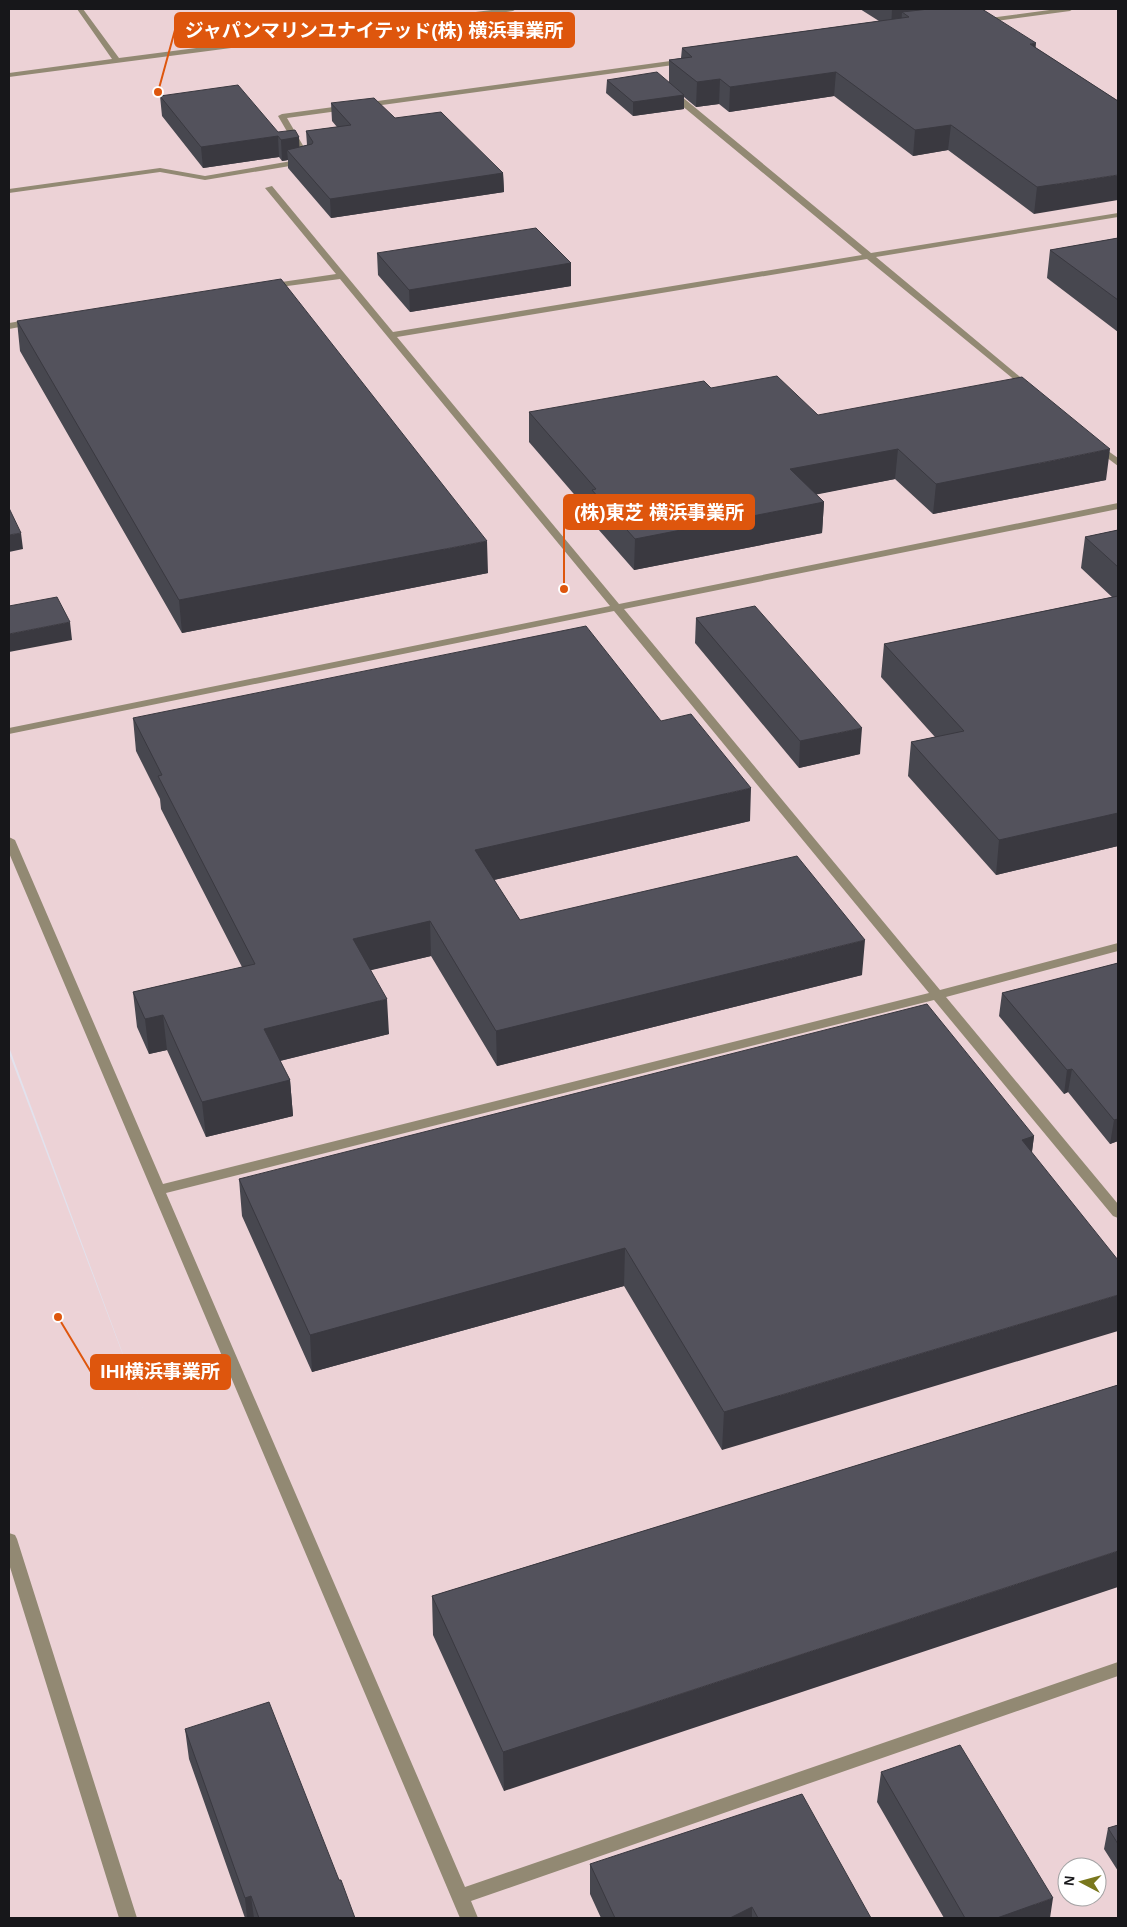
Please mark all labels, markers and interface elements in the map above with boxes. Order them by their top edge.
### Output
callout: ジャパンマリンユナイテッド(株) 横浜事業所 [175,13,574,47]
text: ジャパンマリンユナイテッド(株) 横浜事業所 [185,20,563,41]
callout: (株)東芝 横浜事業所 [564,495,754,529]
text: (株)東芝 横浜事業所 [574,502,744,523]
callout: IHI横浜事業所 [91,1355,230,1389]
text: IHI横浜事業所 [100,1361,220,1382]
north arrow [1057,1857,1107,1907]
text: N [1061,1875,1078,1887]

